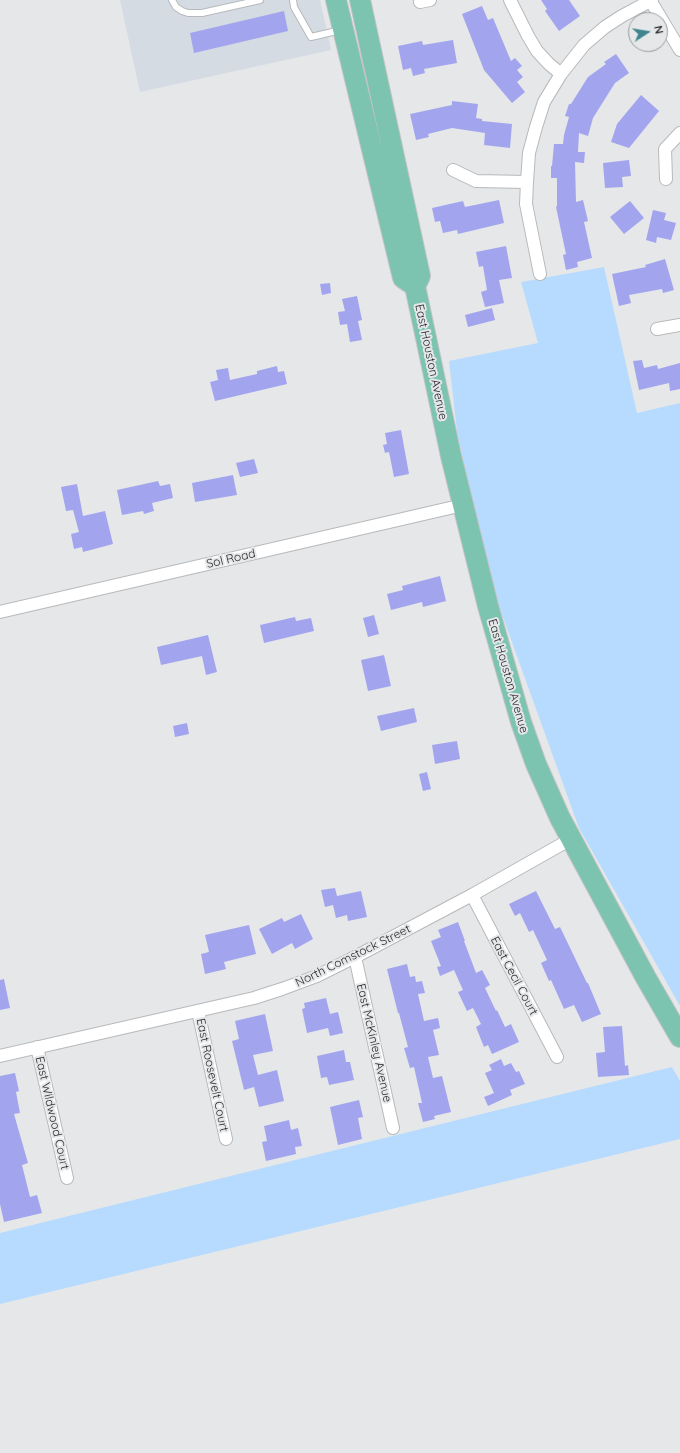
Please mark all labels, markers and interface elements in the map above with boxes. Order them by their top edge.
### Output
north arrow [628,12,668,52]
text: N [651,24,666,35]
street label: East Houston Avenue [412,303,450,421]
street label: Sol Road [205,546,257,572]
street label: East Houston Avenue [485,617,531,735]
street label: North Comstock Street [293,922,413,990]
street label: East Cecil Court [487,934,541,1018]
street label: East McKinley Avenue [353,982,395,1104]
street label: East Roosevelt Court [193,1017,231,1133]
street label: East Wildwood Court [32,1055,72,1171]

